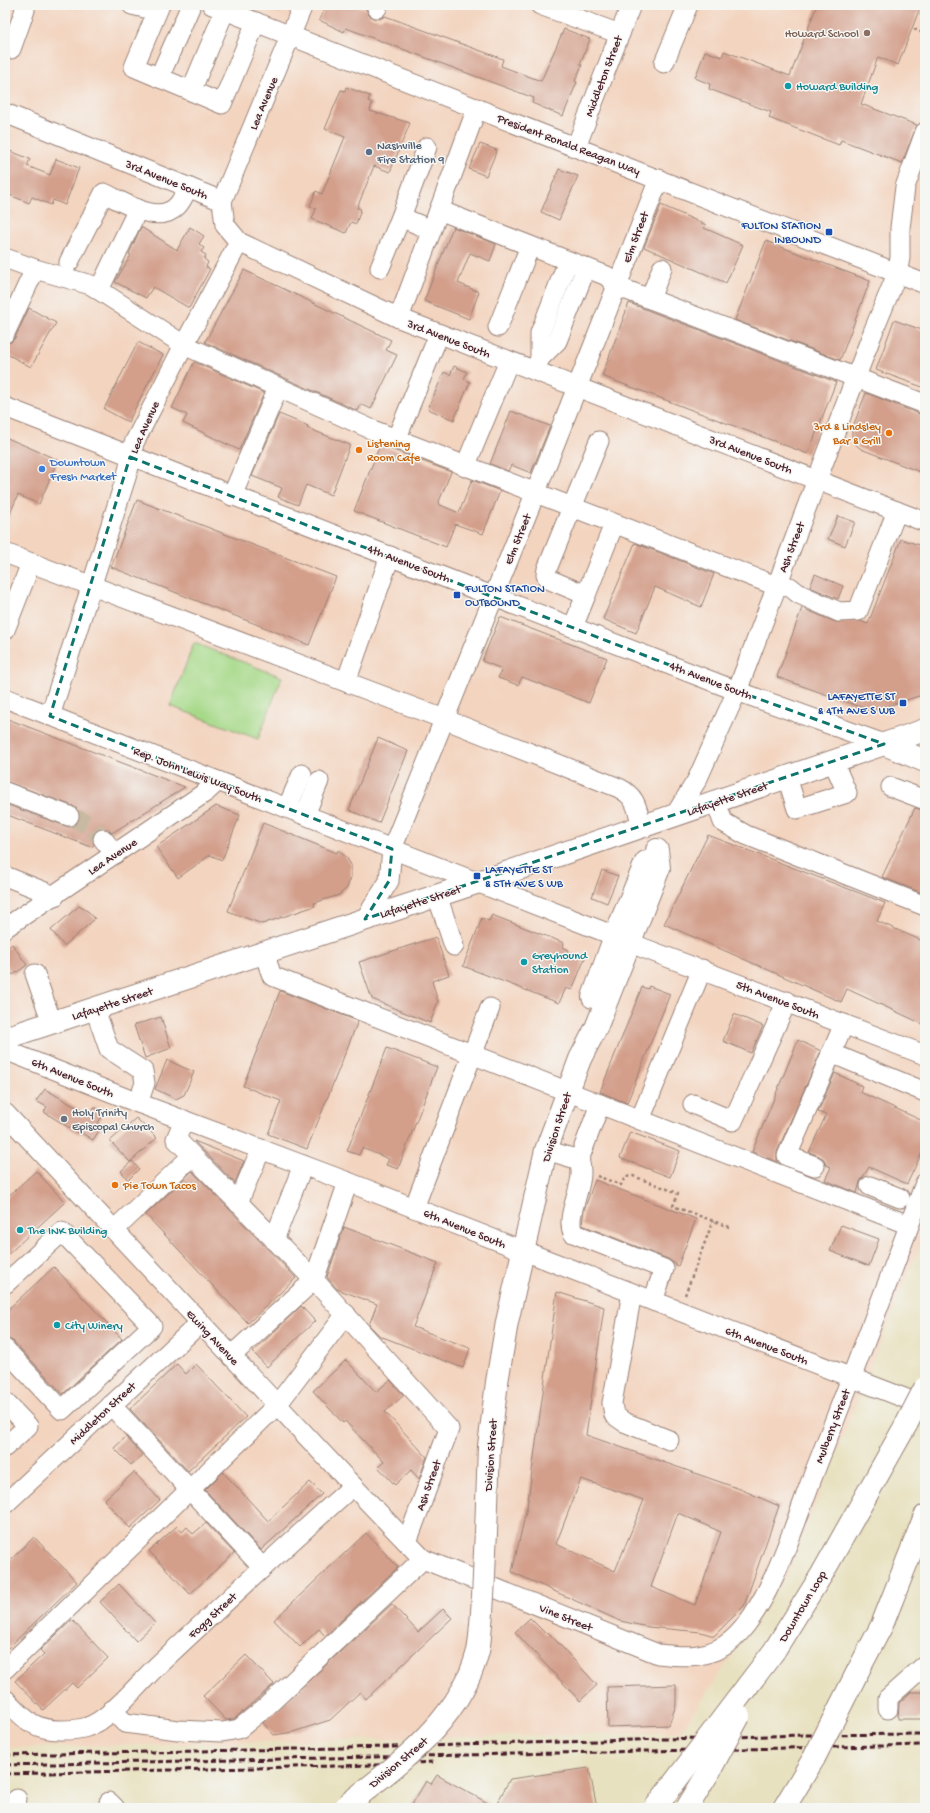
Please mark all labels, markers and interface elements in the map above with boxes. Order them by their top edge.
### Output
place label: Howard School [785,28,859,42]
marker: Howard School [862,28,872,38]
street label: Middleton Street [583,33,627,119]
street label: Lea Avenue [247,74,283,132]
marker: Howard Building [783,81,793,91]
place label: Howard Building [796,81,879,95]
street label: President Ronald Reagan Way [494,112,642,180]
place label: Nashville Fire Station 9 [376,140,444,168]
marker: Nashville Fire Station 9 [364,147,374,157]
street label: 3rd Avenue South [122,157,210,204]
street label: Elm Street [621,209,653,265]
place label: FULTON STATION INBOUND [740,220,821,248]
marker: FULTON STATION INBOUND [824,227,834,237]
street label: 3rd Avenue South [404,317,492,362]
street label: Lea Avenue [128,399,164,456]
place label: 3rd & Lindsley Bar & Grill [812,421,881,449]
marker: 3rd & Lindsley Bar & Grill [884,428,894,438]
street label: 3rd Avenue South [706,433,794,478]
place label: Listening Room Cafe [367,438,421,466]
marker: Listening Room Cafe [354,445,364,455]
place label: Downtown Fresh Market [49,457,117,485]
marker: Downtown Fresh Market [37,464,47,474]
street label: Elm Street [502,511,536,567]
street label: Ash Street [777,520,809,575]
street label: 4th Avenue South [365,543,452,587]
place label: FULTON STATION OUTBOUND [464,583,545,611]
marker: FULTON STATION OUTBOUND [452,590,462,600]
street label: 4th Avenue South [667,660,754,704]
place label: LAFAYETTE ST & 4TH AVE S WB [818,691,896,719]
marker: LAFAYETTE ST & 4TH AVE S WB [898,698,908,708]
street label: Rep. John Lewis Way South [131,745,264,807]
street label: Lafayette Street [686,779,771,820]
street label: Lea Avenue [86,836,141,879]
place label: LAFAYETTE ST & 5TH AVE S WB [485,864,564,892]
marker: LAFAYETTE ST & 5TH AVE S WB [472,871,482,881]
street label: Lafayette Street [378,883,464,923]
place label: Greyhound Station [532,950,588,978]
marker: Greyhound Station [519,957,529,967]
street label: 5th Avenue South [734,979,821,1023]
street label: Lafayette Street [70,985,156,1025]
street label: 6th Avenue South [29,1056,116,1102]
street label: Division Street [540,1090,576,1165]
place label: Holy Trinity Episcopal Church [72,1107,155,1135]
marker: Holy Trinity Episcopal Church [59,1114,69,1124]
marker: Pie Town Tacos [110,1180,120,1190]
place label: Pie Town Tacos [122,1180,197,1194]
street label: 6th Avenue South [421,1207,508,1253]
marker: The INK Building [15,1225,25,1235]
place label: The INK Building [27,1225,108,1239]
street label: Ewing Avenue [182,1308,241,1370]
marker: City Winery [52,1320,62,1330]
place label: City Winery [65,1320,123,1334]
street label: 6th Avenue South [723,1325,810,1369]
street label: Middleton Street [67,1379,140,1449]
street label: Mulberry Street [813,1387,855,1466]
street label: Division Street [482,1418,502,1493]
street label: Ash Street [414,1457,446,1513]
street label: Downtown Loop [776,1569,831,1646]
street label: Fogg Street [186,1590,241,1643]
street label: Vine Street [536,1601,595,1636]
street label: Division Street [366,1734,432,1793]

